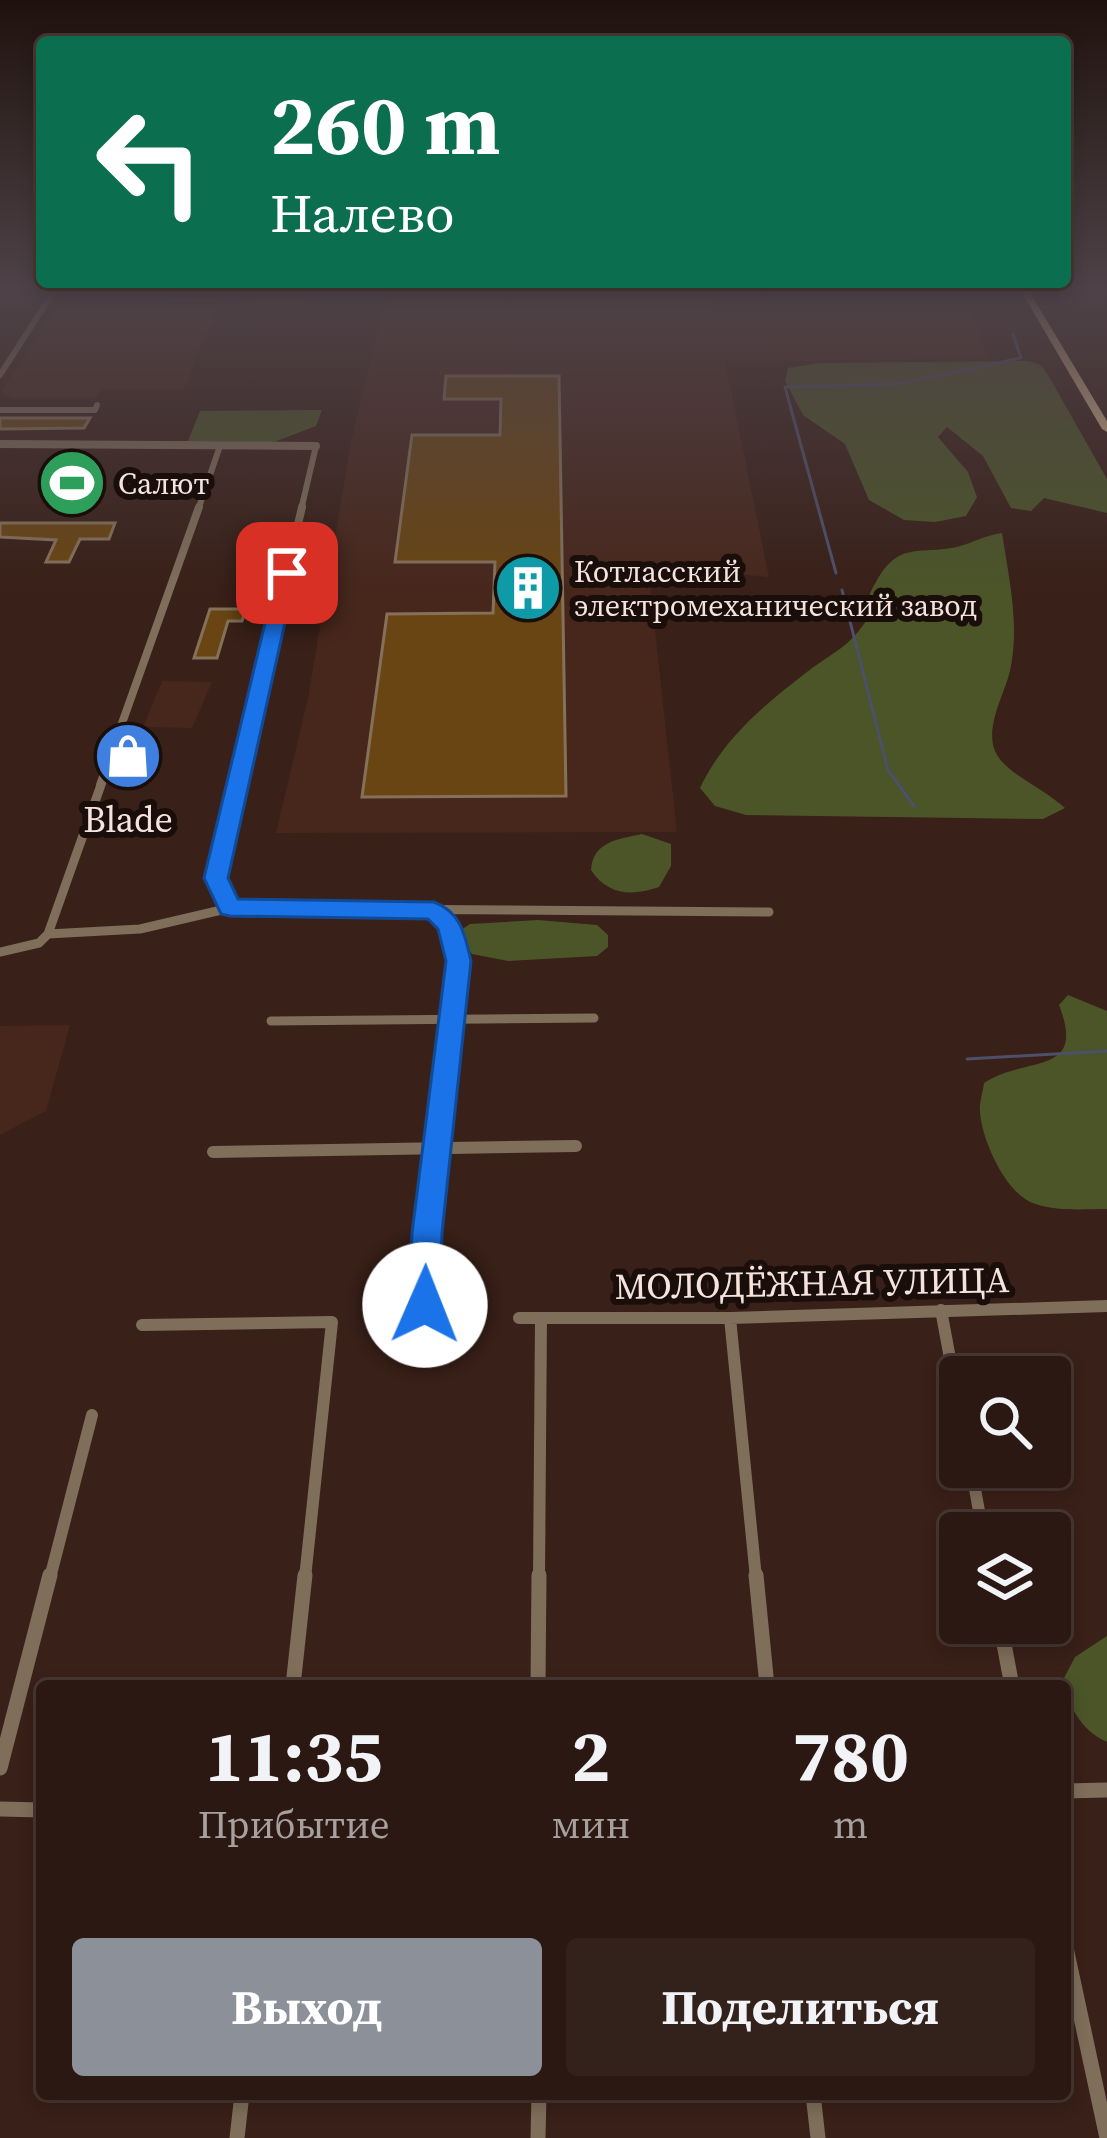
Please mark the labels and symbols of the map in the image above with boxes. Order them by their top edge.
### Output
sports icon: Салют [37,448,107,518]
place label: Салют [118,463,210,504]
pin [236,522,338,624]
place label: Котласский электромеханический завод [574,551,977,626]
building icon: Котласский электромеханический завод [493,553,563,623]
shop icon: Blade [93,721,163,791]
place label: Blade [83,795,173,844]
position arrow [362,1242,488,1368]
street label: МОЛОДЁЖНАЯ УЛИЦА [614,1255,1010,1311]

